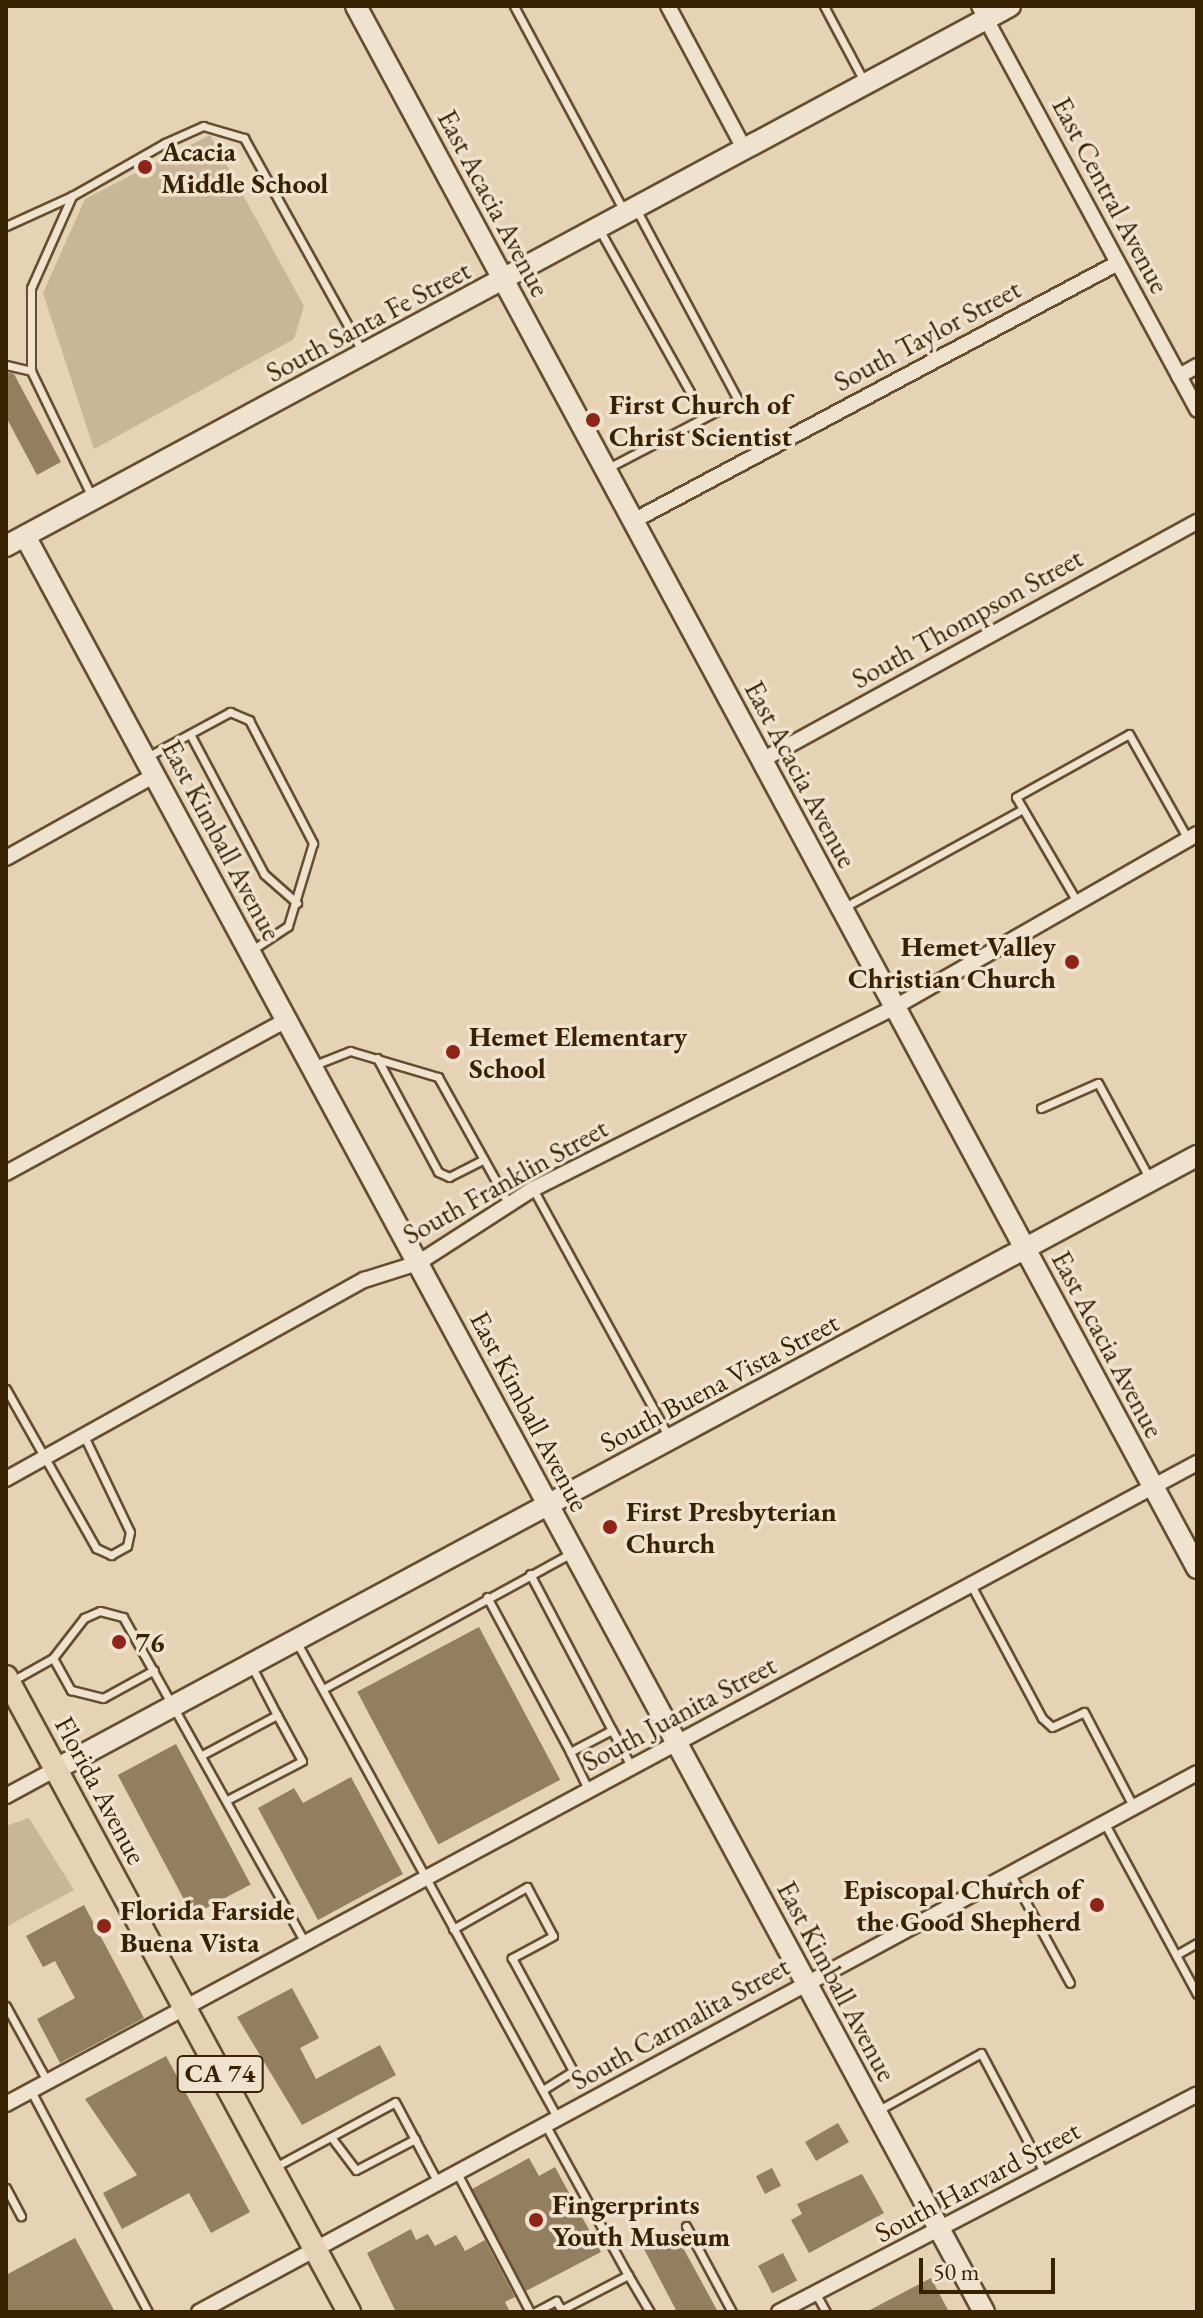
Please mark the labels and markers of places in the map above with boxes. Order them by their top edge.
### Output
place label: Acacia Middle School [161,134,328,200]
marker: Acacia Middle School [136,158,154,176]
place label: First Church of Christ Scientist [609,387,792,453]
marker: First Church of Christ Scientist [584,411,602,429]
place label: Hemet Valley Christian Church [848,929,1056,995]
marker: Hemet Valley Christian Church [1063,953,1081,971]
place label: Hemet Elementary School [469,1019,687,1085]
marker: Hemet Elementary School [444,1043,462,1061]
place label: First Presbyterian Church [626,1494,837,1560]
marker: First Presbyterian Church [601,1518,619,1536]
place label: 76 [135,1625,165,1659]
marker: 76 [110,1633,128,1651]
place label: Episcopal Church of the Good Shepherd [844,1872,1081,1938]
place label: Florida Farside Buena Vista [120,1893,295,1959]
marker: Episcopal Church of the Good Shepherd [1088,1896,1106,1914]
marker: Florida Farside Buena Vista [95,1917,113,1935]
place label: Fingerprints Youth Museum [552,2187,730,2253]
marker: Fingerprints Youth Museum [527,2211,545,2229]

